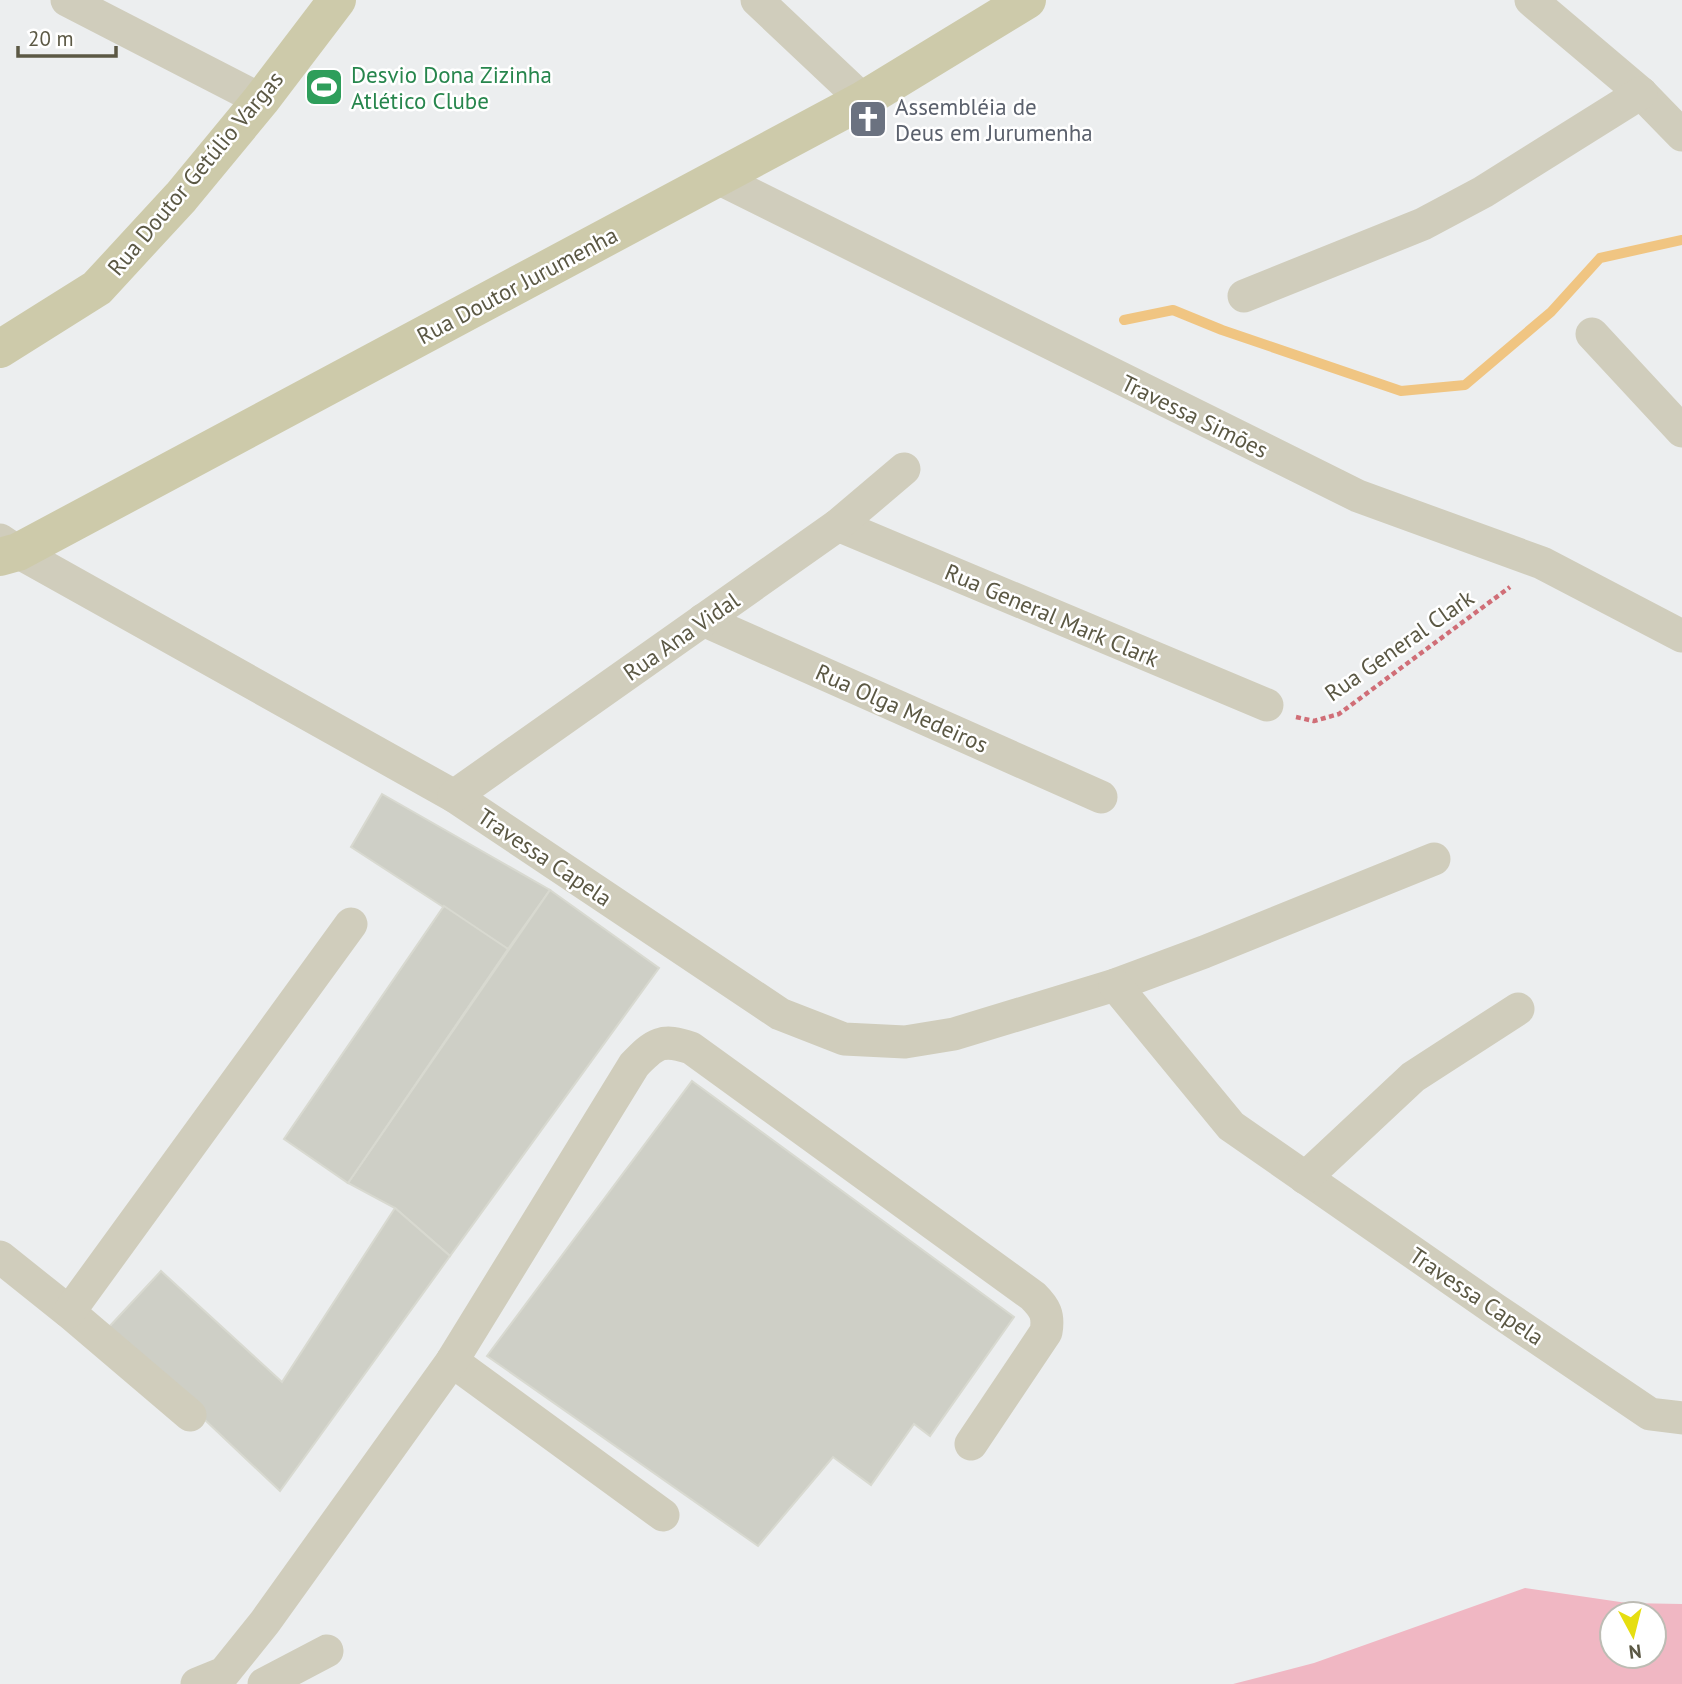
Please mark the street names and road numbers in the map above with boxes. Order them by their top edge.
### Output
street label: Rua Doutor Getúlio Vargas [101,65,289,281]
street label: Rua Doutor Jurumenha [412,220,622,350]
street label: Travessa Simões [1117,368,1273,464]
street label: Rua General Mark Clark [941,557,1163,673]
street label: Rua General Clark [1319,583,1479,707]
street label: Rua Ana Vidal [617,585,745,687]
street label: Rua Olga Medeiros [811,657,993,759]
street label: Travessa Capela [472,802,618,912]
street label: Travessa Capela [1404,1241,1550,1351]

